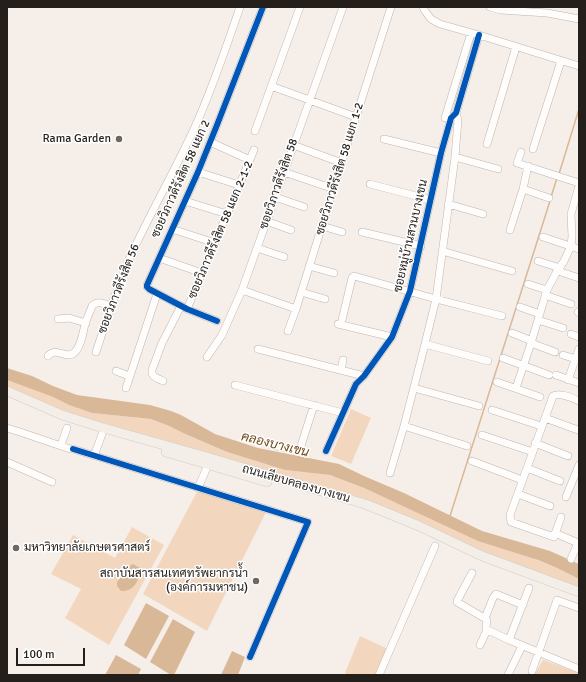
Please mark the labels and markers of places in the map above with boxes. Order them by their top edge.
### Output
place label: Rama Garden [42,132,111,146]
marker: Rama Garden [114,134,124,144]
place label: มหาวิทยาลัยเกษตรศาสตร์ [24,541,150,555]
marker: มหาวิทยาลัยเกษตรศาสตร์ [11,543,21,553]
place label: สถาบันสารสนเทศทรัพยากรน้ำ (องค์การมหาชน) [100,567,248,595]
marker: สถาบันสารสนเทศทรัพยากรน้ำ (องค์การมหาชน) [251,576,261,586]

